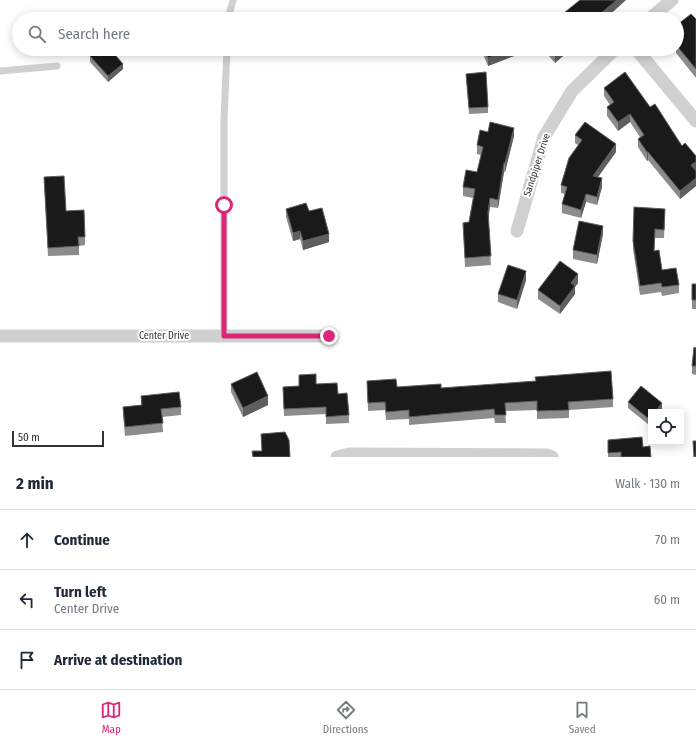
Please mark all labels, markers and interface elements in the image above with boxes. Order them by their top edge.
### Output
search box [12,12,684,56]
icon: search [26,23,48,45]
text: Search here [58,25,130,43]
street label: Sandpiper Drive [521,132,553,198]
route start [215,196,233,214]
route end [320,327,338,345]
street label: Center Drive [139,330,189,342]
map controls [648,409,684,445]
button: locate [648,409,684,445]
scale bar [12,429,104,448]
text: 50 m [18,431,40,444]
text: 2 min [16,473,54,494]
text: Walk · 130 m [615,476,680,491]
icon: ahead [16,529,38,551]
text: Continue [54,531,110,549]
text: 70 m [655,532,680,547]
text: Turn left [54,583,107,601]
icon: left [16,589,38,611]
text: 60 m [654,592,680,607]
text: Center Drive [54,601,119,616]
icon: arrive [16,649,38,671]
text: Arrive at destination [54,651,182,669]
tab: Map [100,699,122,736]
tab: Directions [323,699,368,736]
tab: Saved [569,699,596,736]

